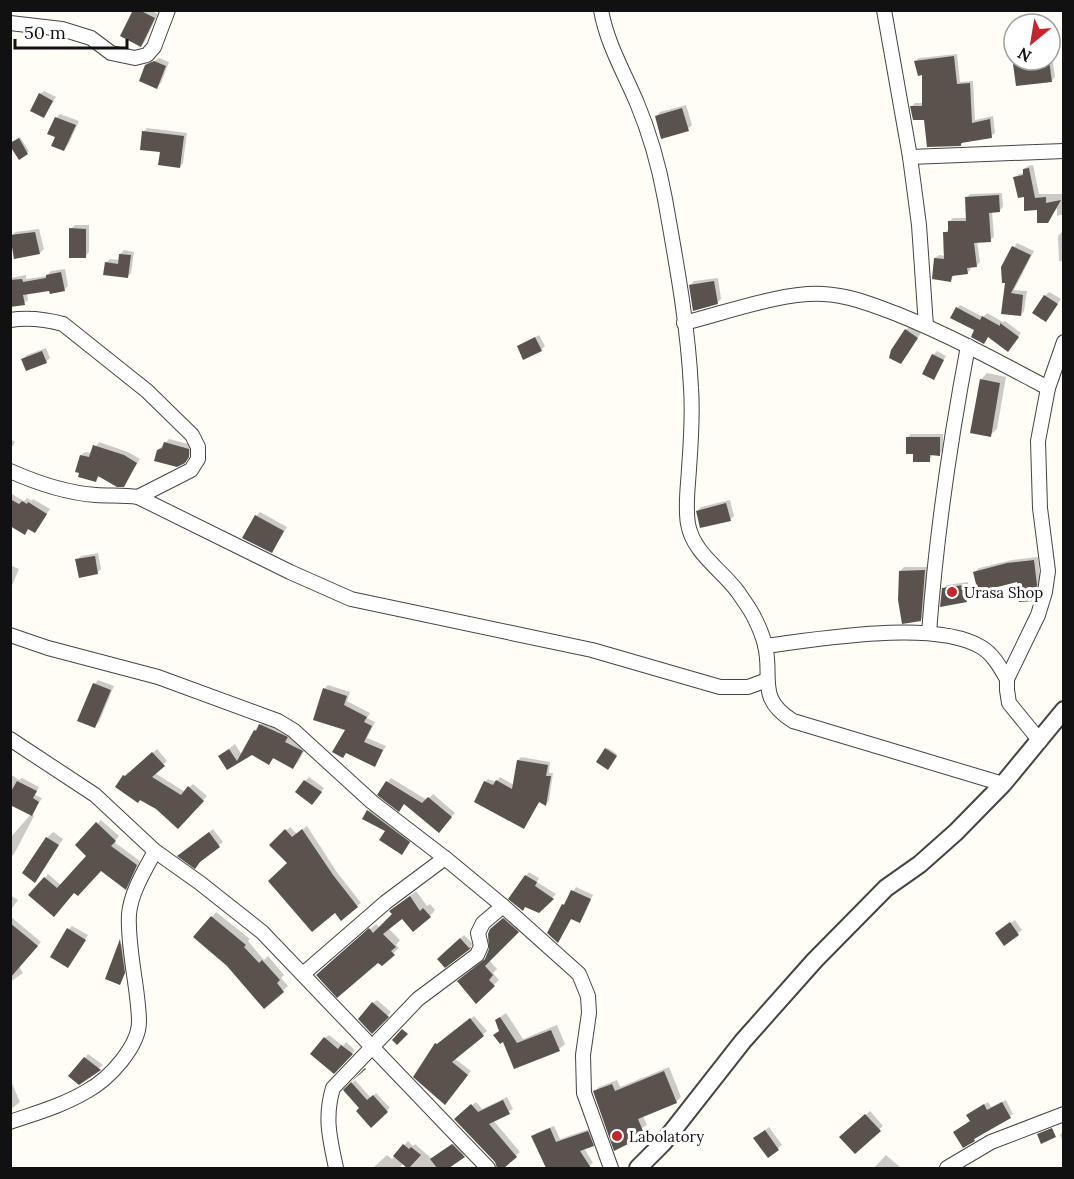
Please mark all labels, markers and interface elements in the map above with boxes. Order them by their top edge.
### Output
scale bar [15,12,128,50]
north arrow [1002,12,1062,72]
text: 50 m [24,21,66,44]
text: N [1014,43,1035,67]
place label: Urasa Shop [964,583,1043,602]
marker: Urasa Shop [945,585,959,599]
place label: Labolatory [629,1127,704,1146]
marker: Labolatory [610,1129,624,1143]

